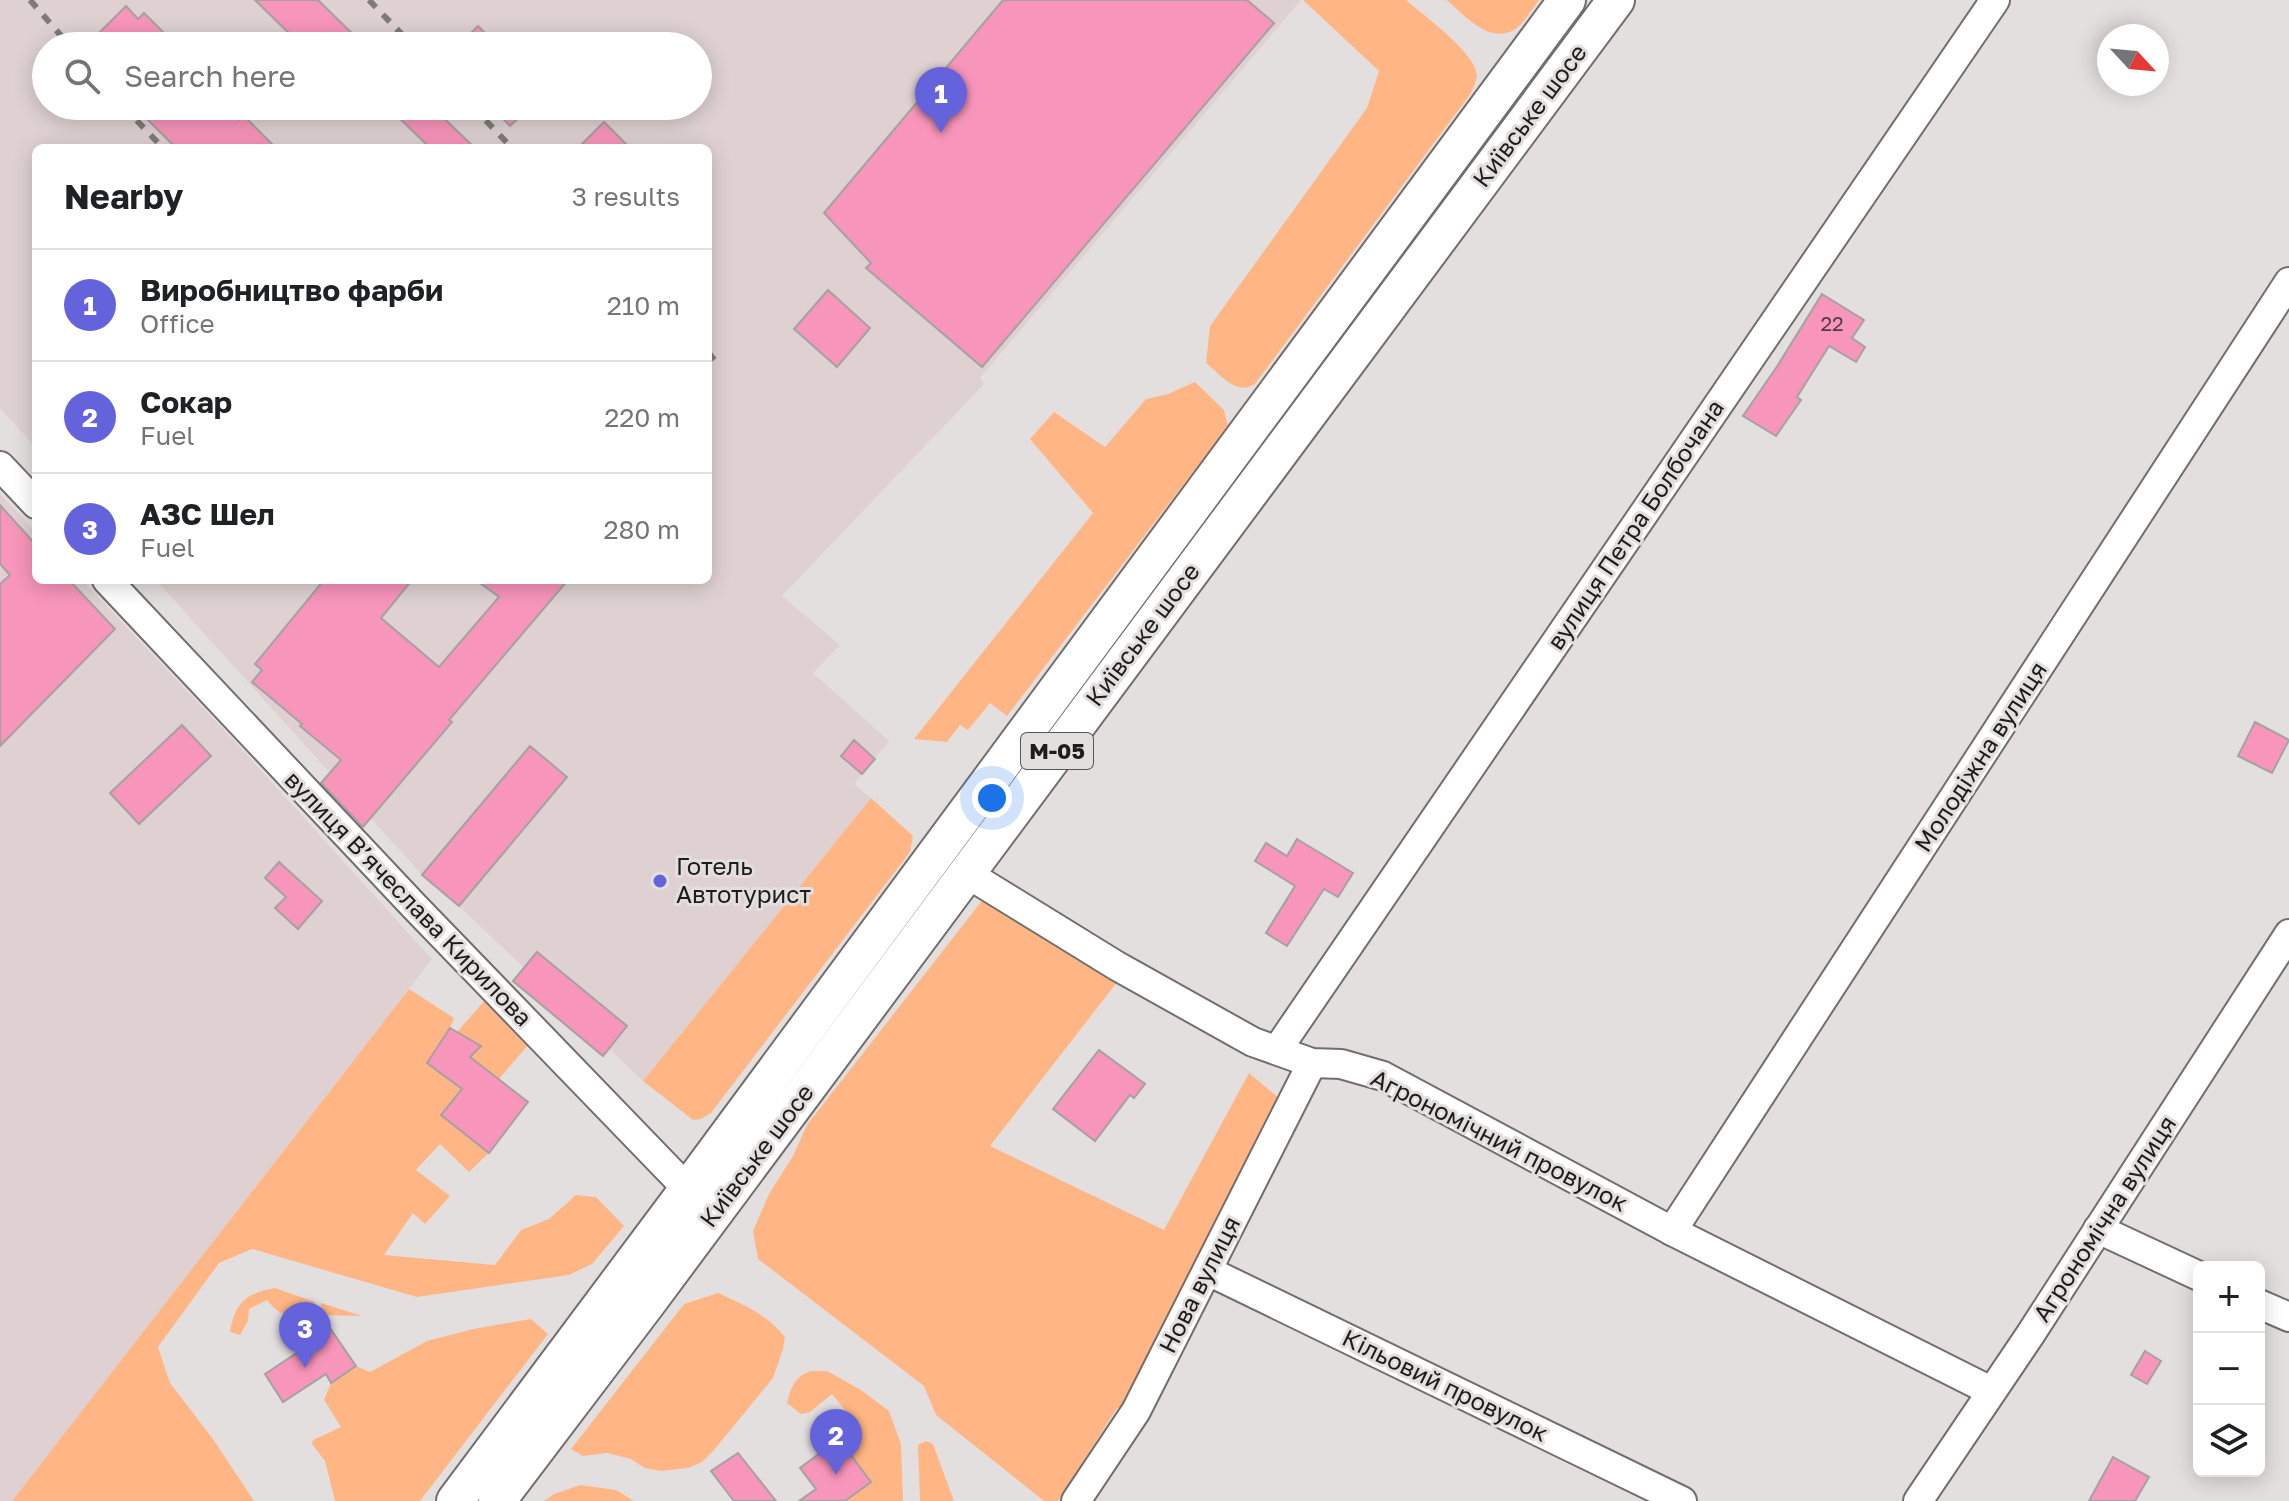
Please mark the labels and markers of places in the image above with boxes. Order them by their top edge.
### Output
pin: 1 [915,67,967,133]
place label: Готель Автотурист [676,851,811,908]
marker: Готель Автотурист [651,872,669,890]
pin: 3 [279,1302,331,1368]
pin: 2 [810,1409,862,1475]

